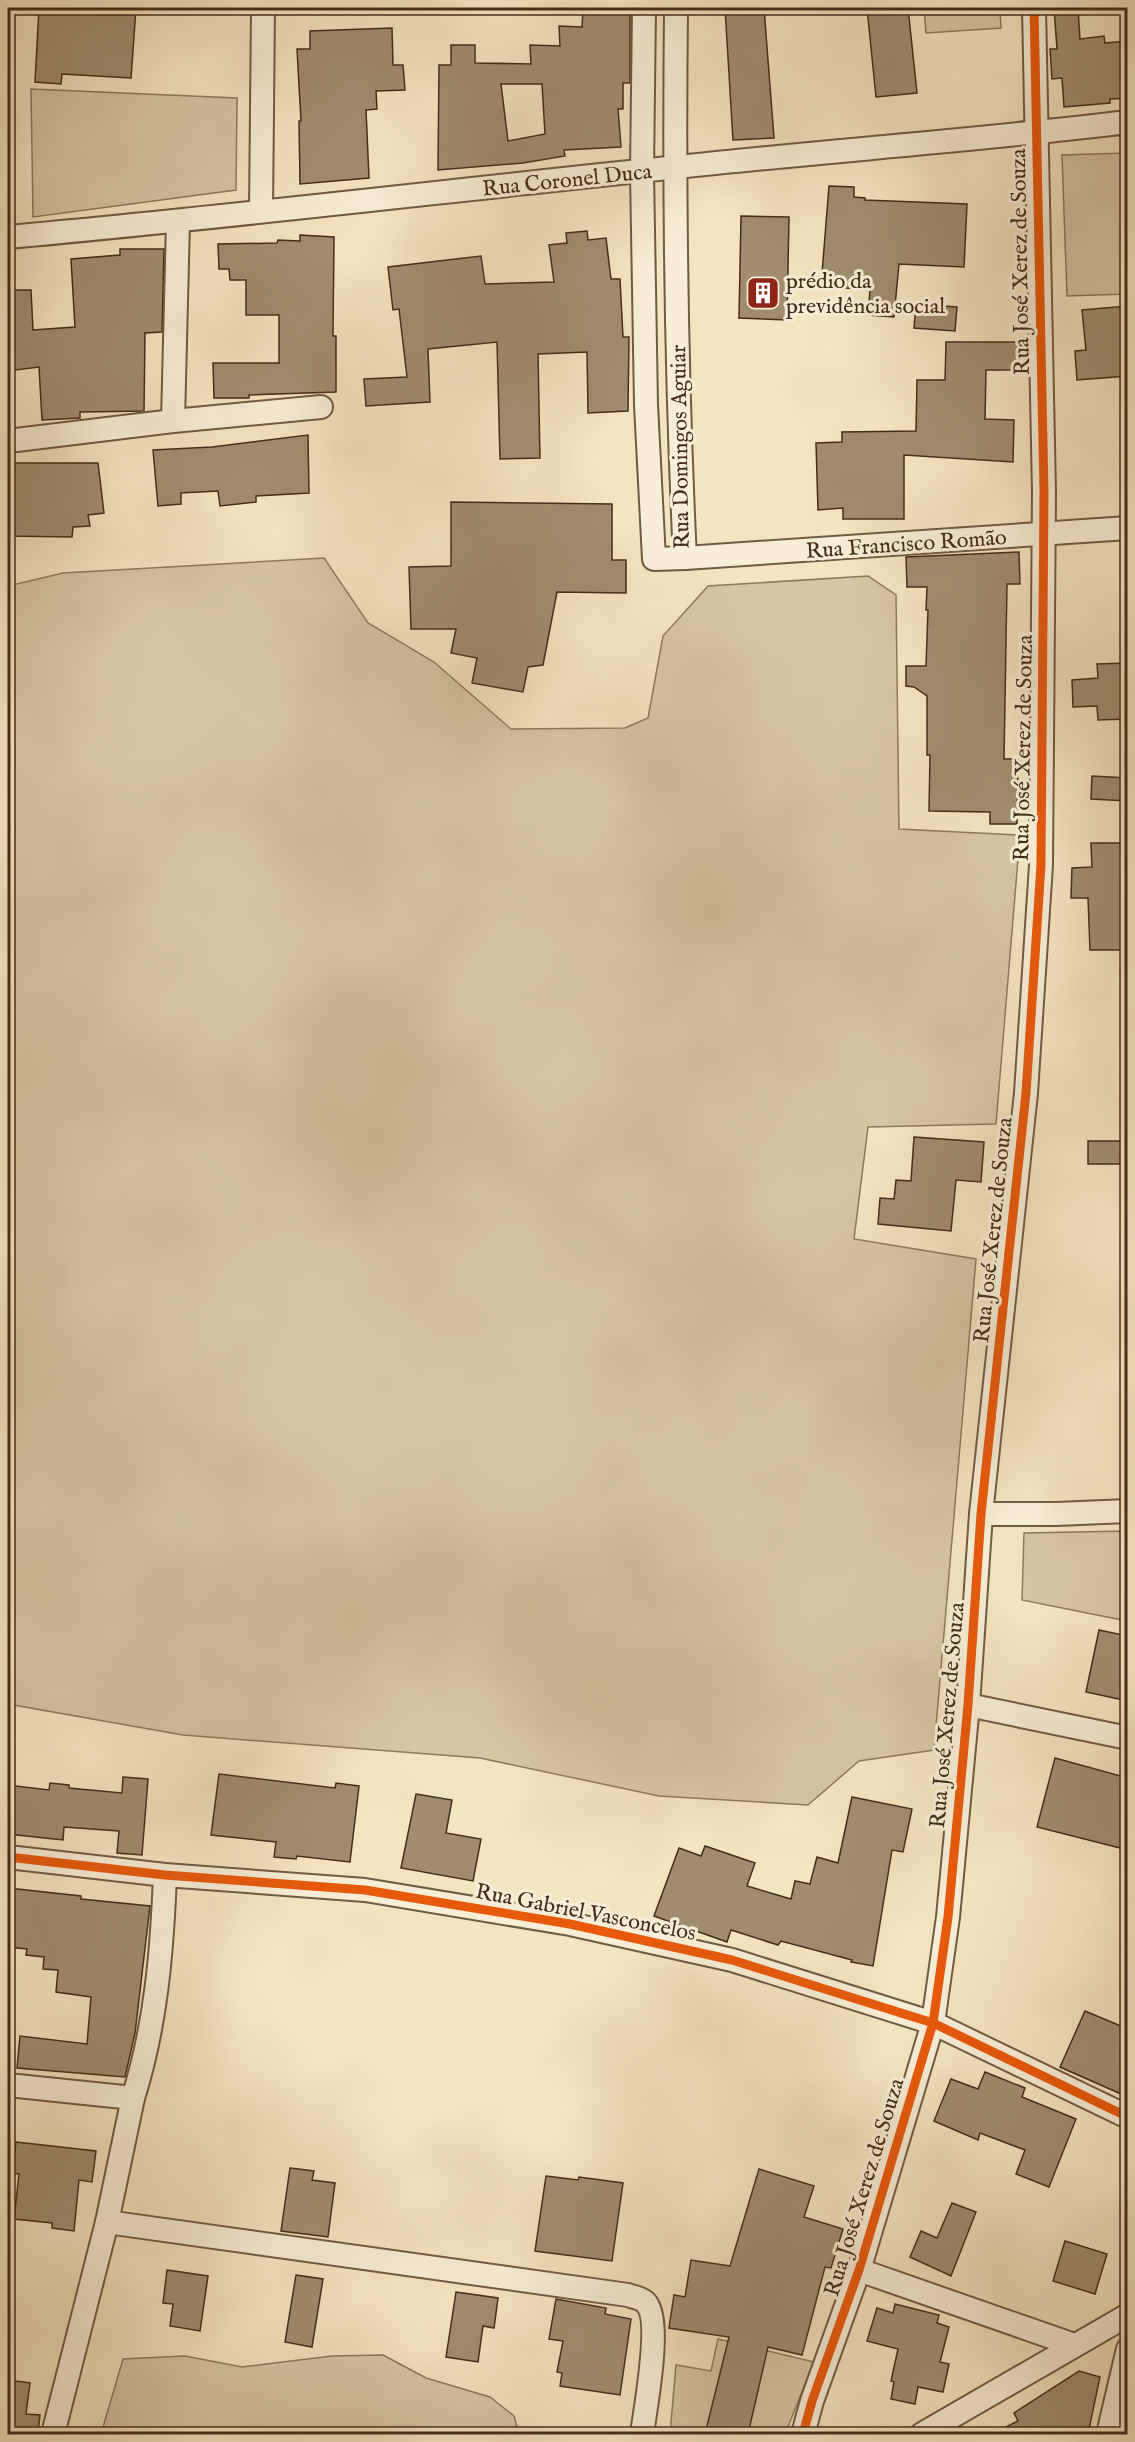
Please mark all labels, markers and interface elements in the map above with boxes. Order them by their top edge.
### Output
street label: Rua José Xerez de Souza [1005,148,1037,376]
street label: Rua Coronel Duca [481,158,654,204]
place label: prédio da previdência social [786,268,945,321]
building icon: prédio da previdência social [745,275,781,311]
street label: Rua Domingos Aguiar [665,345,697,549]
street label: Rua Francisco Romão [805,524,1008,566]
street label: Rua José Xerez de Souza [1008,634,1040,862]
street label: Rua José Xerez de Souza [968,1115,1020,1344]
street label: Rua José Xerez de Souza [924,1600,972,1829]
street label: Rua Gabriel Vasconcelos [473,1878,698,1948]
street label: Rua José Xerez de Souza [818,2075,912,2300]

